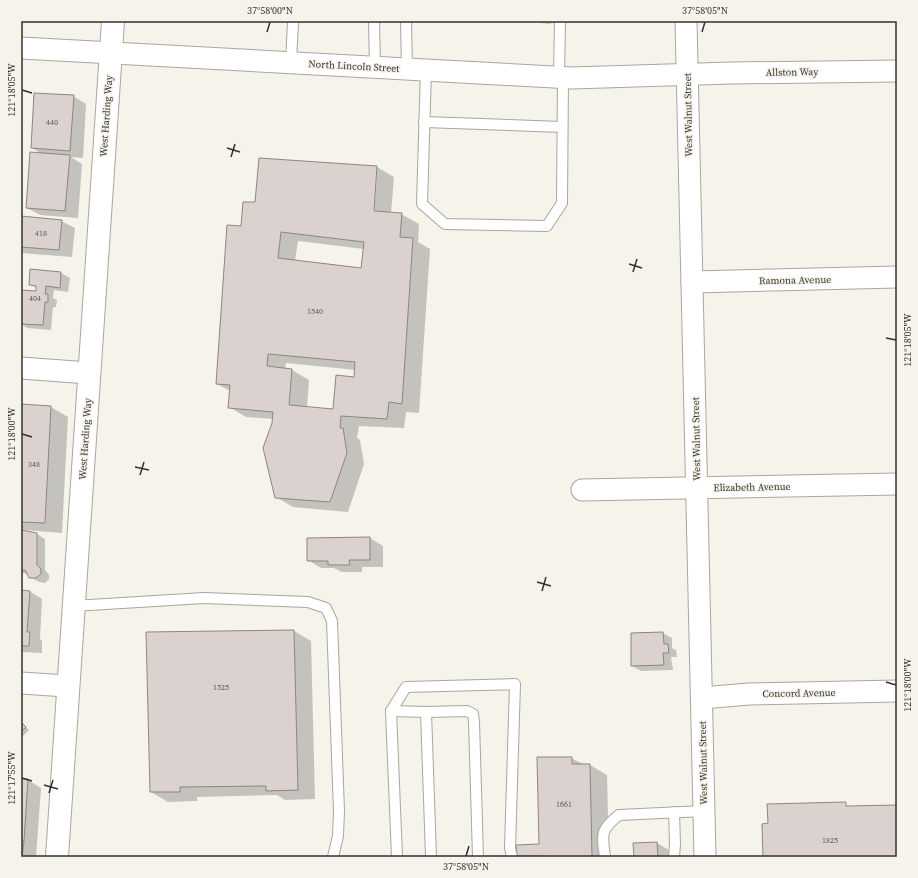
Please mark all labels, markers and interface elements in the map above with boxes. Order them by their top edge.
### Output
text: 37°58'00"N [247,4,293,17]
text: 37°58'05"N [682,4,728,17]
street label: North Lincoln Street [308,57,401,75]
text: 121°18'05"W [5,63,18,117]
street label: Allston Way [765,65,819,79]
street label: West Walnut Street [681,72,695,157]
street label: West Harding Way [97,74,115,157]
house number: 440 [46,117,58,128]
house number: 418 [35,228,47,239]
street label: Ramona Avenue [759,273,831,287]
house number: 404 [29,293,41,304]
house number: 1540 [307,306,323,317]
text: 121°18'05"W [901,313,914,367]
street label: West Walnut Street [689,396,703,481]
street label: West Harding Way [76,397,94,480]
text: 121°18'00"W [5,407,18,461]
house number: 348 [28,459,40,470]
street label: Elizabeth Avenue [713,480,791,494]
text: 121°18'00"W [901,658,914,712]
house number: 1525 [213,682,229,693]
street label: Concord Avenue [762,686,836,700]
street label: West Walnut Street [696,720,710,805]
text: 121°17'55"W [5,751,18,805]
house number: 1661 [556,799,572,810]
house number: 1825 [822,835,838,846]
text: 37°58'05"N [443,860,489,873]

